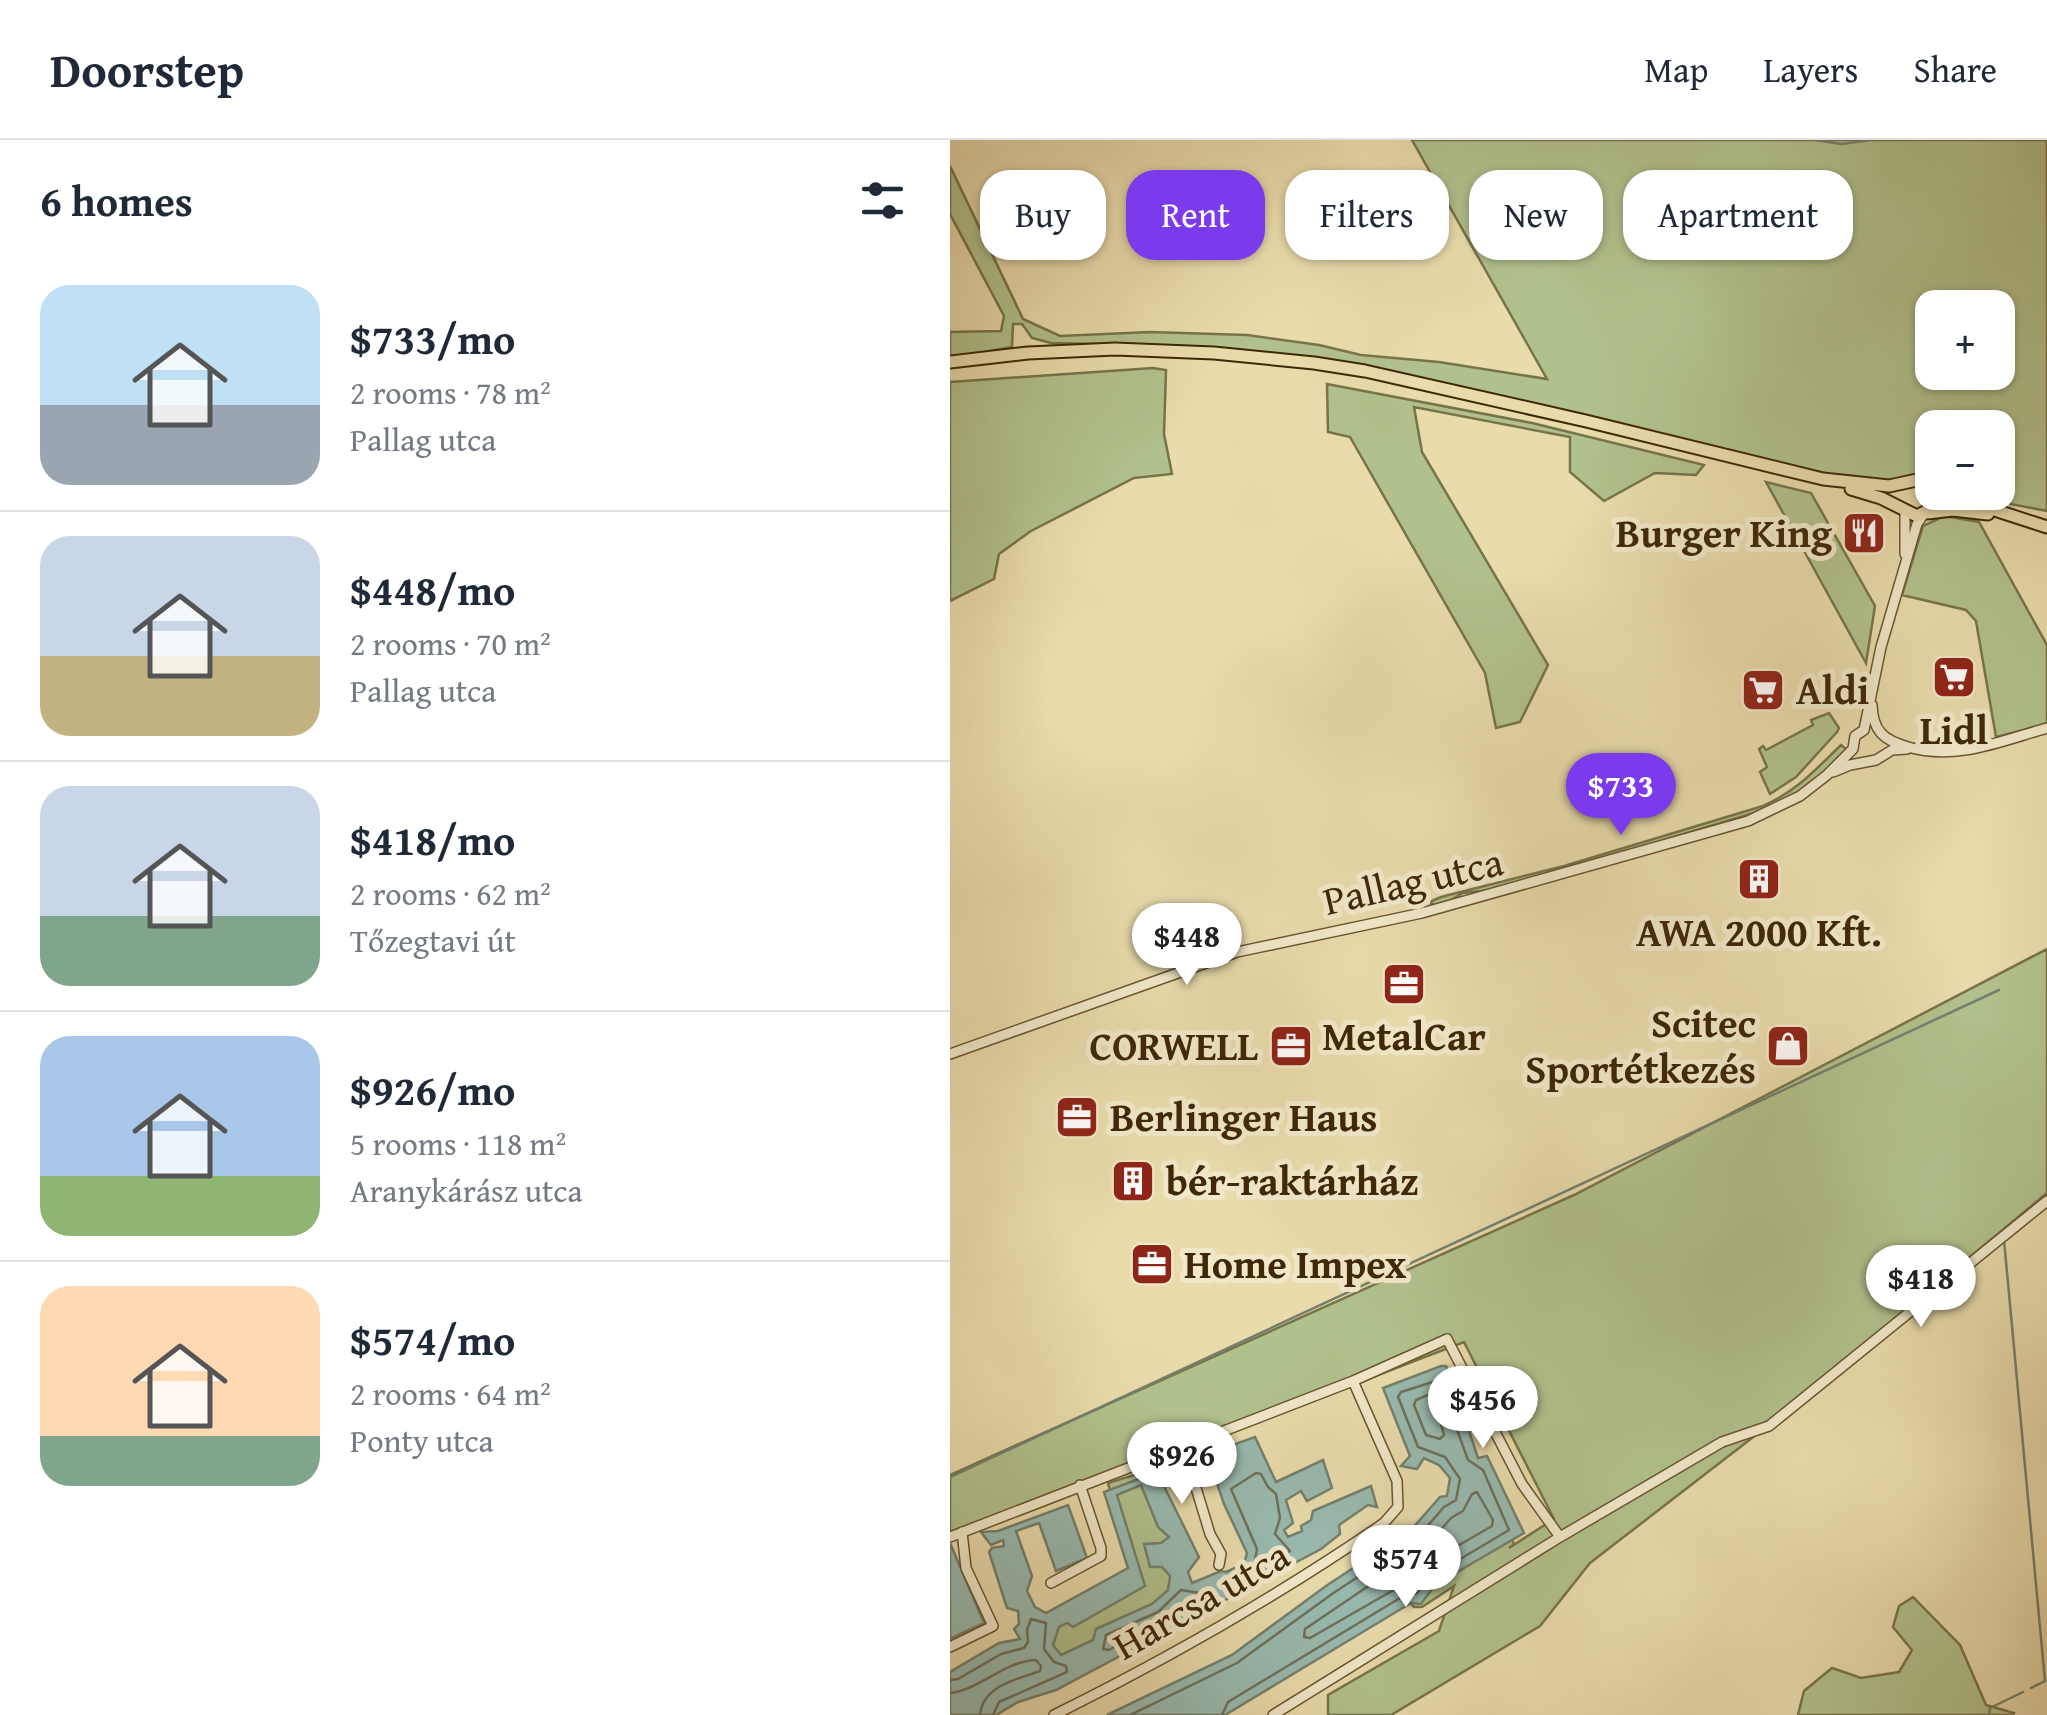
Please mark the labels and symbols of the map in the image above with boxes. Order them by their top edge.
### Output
place label: Burger King [1616,503,1833,562]
restaurant icon: Burger King [1841,510,1887,556]
supermarket icon: Lidl [1931,654,1977,700]
place label: Aldi [1796,660,1869,719]
supermarket icon: Aldi [1740,667,1786,713]
place label: Lidl [1920,700,1988,759]
pin: $733 [1562,753,1680,838]
street label: Pallag utca [1317,831,1509,930]
building icon: AWA 2000 Kft. [1736,856,1782,902]
place label: AWA 2000 Kft. [1636,902,1882,961]
pin: $448 [1128,903,1246,988]
office icon: MetalCar [1381,961,1427,1007]
place label: Scitec Sportétkezés [1525,993,1756,1098]
place label: MetalCar [1322,1006,1486,1065]
place label: CORWELL [1090,1016,1258,1075]
office icon: CORWELL [1268,1023,1314,1069]
shop icon: Scitec Sportétkezés [1765,1023,1811,1069]
place label: Berlinger Haus [1110,1087,1377,1146]
office icon: Berlinger Haus [1054,1094,1100,1140]
place label: bér-raktárház [1166,1151,1419,1210]
building icon: bér-raktárház [1110,1158,1156,1204]
place label: Home Impex [1184,1234,1406,1293]
office icon: Home Impex [1129,1241,1175,1287]
pin: $418 [1862,1245,1980,1330]
pin: $456 [1424,1366,1542,1451]
pin: $926 [1123,1422,1241,1507]
street label: Harcsa utca [1102,1525,1300,1674]
pin: $574 [1347,1525,1465,1610]

